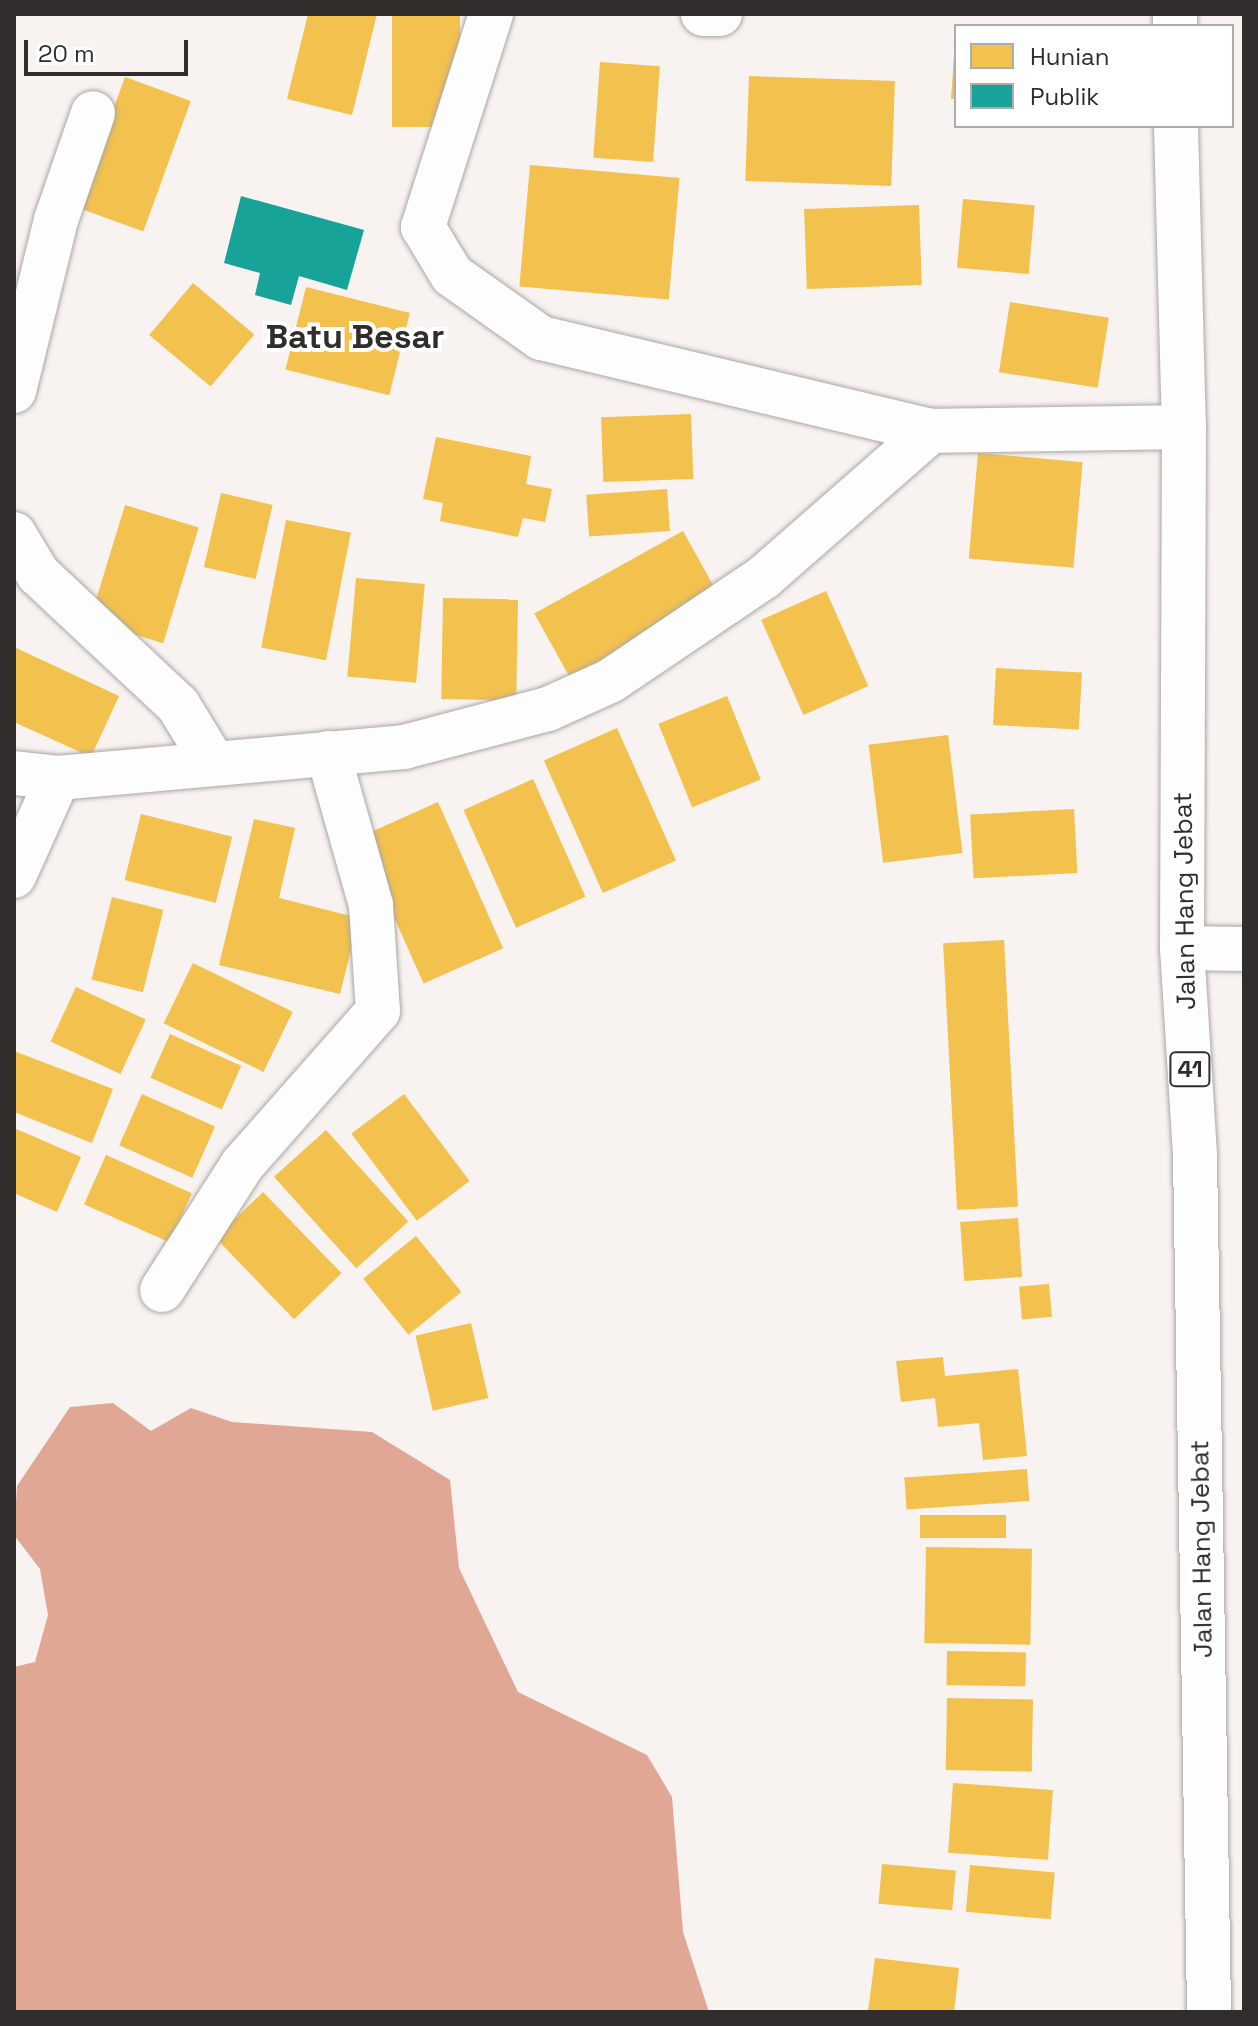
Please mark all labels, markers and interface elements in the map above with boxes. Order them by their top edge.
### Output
scale bar [28,24,192,74]
legend [954,24,1234,128]
text: 20 m [38,38,95,69]
text: Hunian [1030,41,1110,72]
text: Publik [1030,81,1099,112]
district label: Batu Besar [265,317,445,357]
street label: Jalan Hang Jebat [1168,792,1202,1010]
road number: 41 [1168,1049,1212,1089]
street label: Jalan Hang Jebat [1185,1440,1219,1658]

